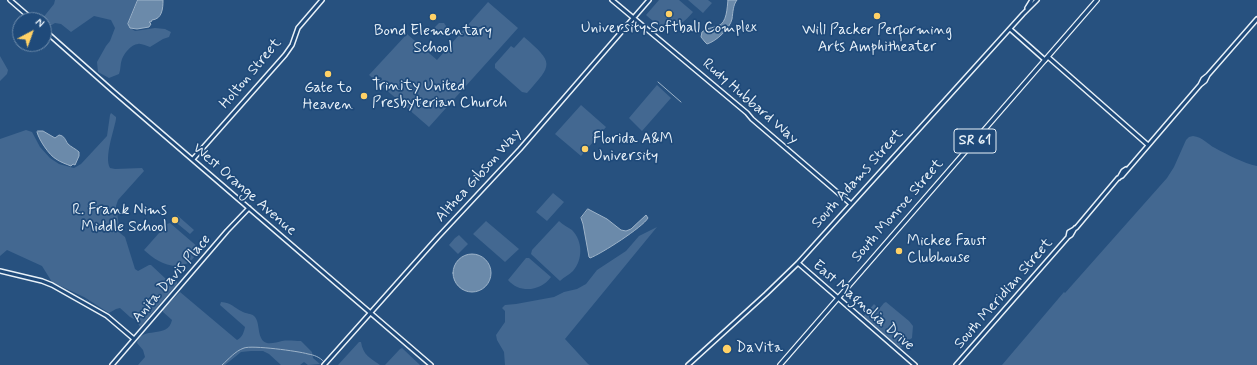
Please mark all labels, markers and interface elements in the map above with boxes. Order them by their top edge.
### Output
marker: University Softball Complex [664,9,674,19]
marker: Will Packer Performing Arts Amphitheater [872,11,882,21]
north arrow [12,12,52,52]
marker: Bond Elementary School [428,12,438,22]
text: N [32,16,47,31]
place label: University Softball Complex [581,20,757,38]
place label: Will Packer Performing Arts Amphitheater [802,22,952,57]
place label: Bond Elementary School [374,23,492,58]
street label: Holton Street [216,35,286,113]
street label: Rudy Hubbard Way [698,55,802,149]
marker: Gate to Heaven [323,69,333,79]
place label: Trinity United Presbyterian Church [372,78,507,113]
place label: Gate to Heaven [303,80,353,115]
marker: Trinity United Presbyterian Church [359,91,369,101]
street label: South Adams Street [809,125,907,233]
street label: Althea Gibson Way [432,126,526,226]
road number: SR 61 [954,129,996,153]
place label: Florida A&M University [593,131,673,166]
street label: West Orange Avenue [188,140,300,240]
marker: Florida A&M University [580,144,590,154]
street label: South Monroe Street [848,156,948,266]
place label: R. Frank Nims Middle School [72,202,167,237]
marker: R. Frank Nims Middle School [170,215,180,225]
street label: Anita Davis Place [129,231,215,327]
place label: Mickee Faust Clubhouse [907,233,986,268]
street label: South Meridian Street [951,235,1057,353]
marker: Mickee Faust Clubhouse [894,246,904,256]
street label: East Magnolia Drive [808,257,918,355]
place label: DaVita [736,340,783,358]
marker: DaVita [721,343,733,355]

